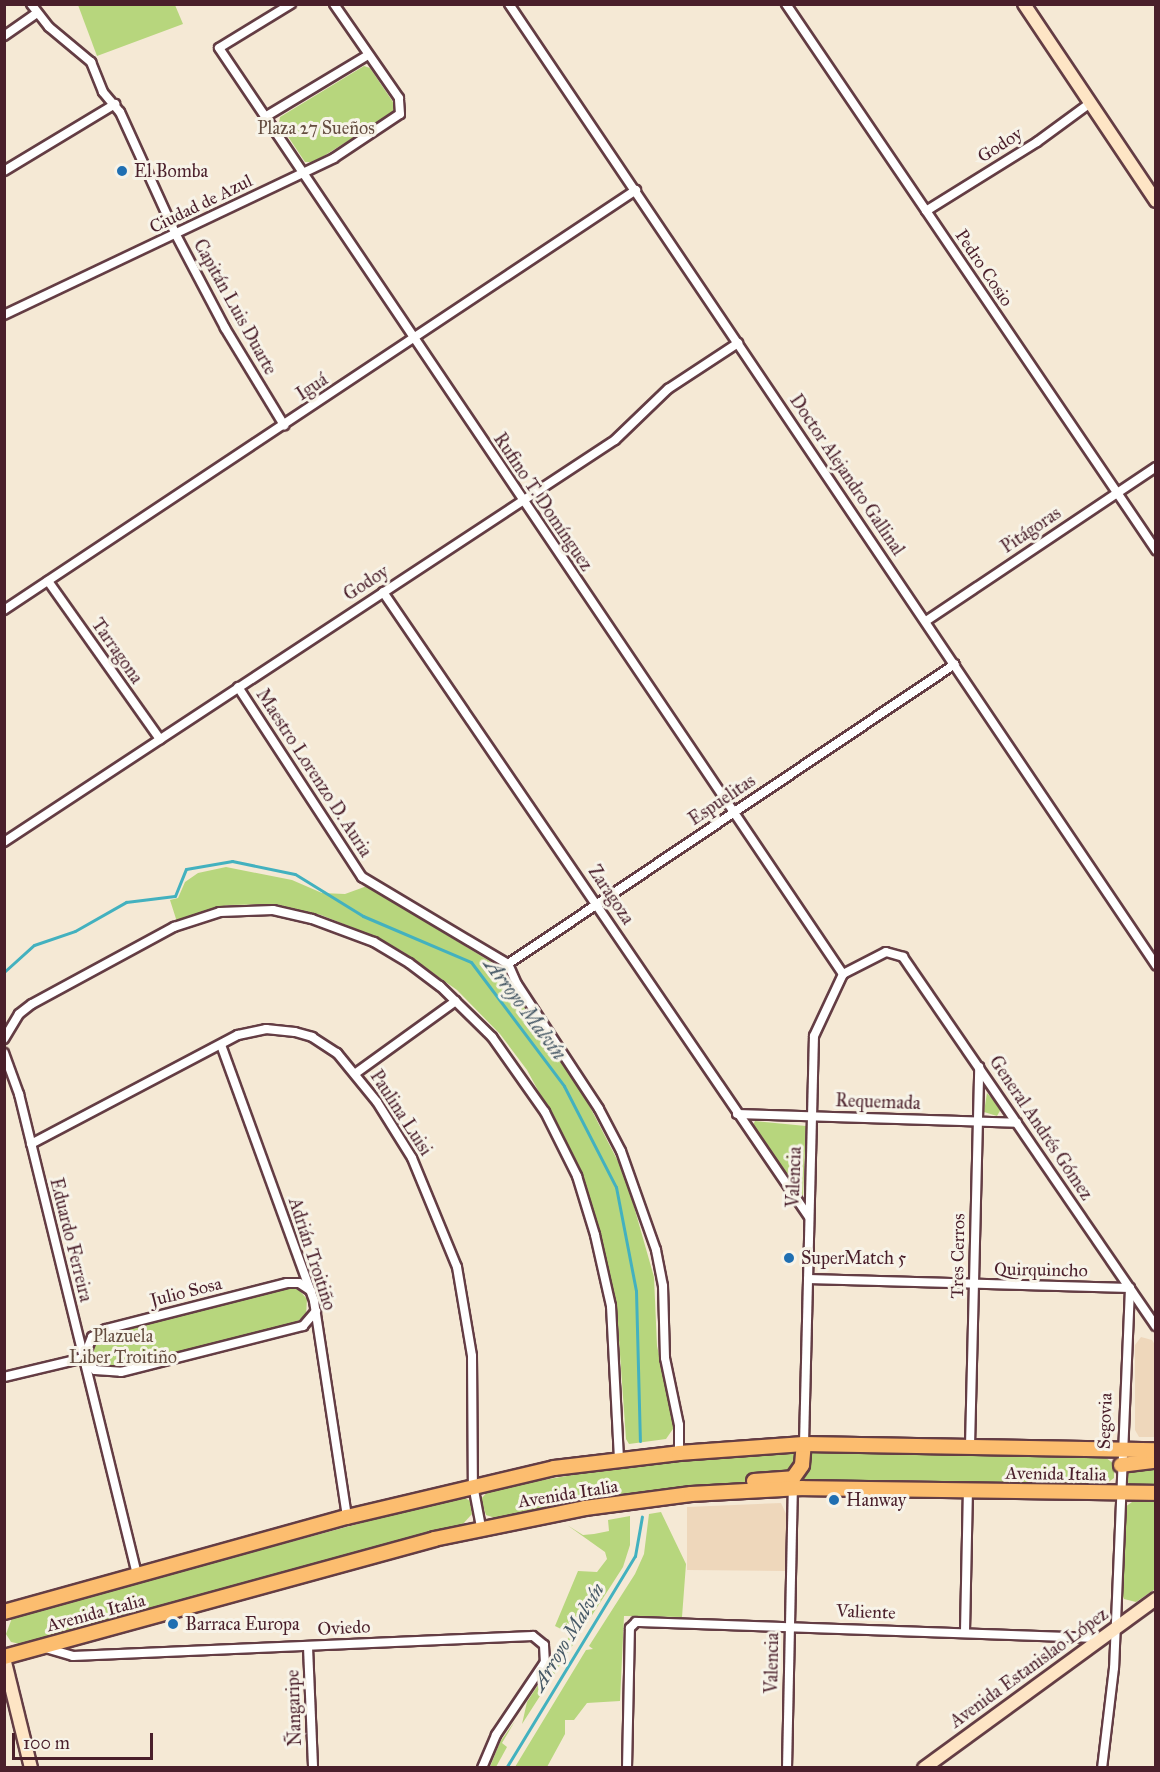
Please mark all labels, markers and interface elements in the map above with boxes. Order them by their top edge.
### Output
park label: Plaza 27 Sueños [257,117,375,139]
street label: Godoy [974,123,1026,167]
place label: El Bomba [134,160,208,182]
marker: El Bomba [115,164,129,178]
street label: Ciudad de Azul [146,170,256,238]
street label: Pedro Cosio [950,225,1018,311]
street label: Capitán Luis Duarte [189,235,281,379]
street label: Iguá [292,369,332,405]
street label: Doctor Alejandro Gallinal [785,390,909,560]
street label: Rufino T. Domínguez [489,429,597,575]
street label: Pitágoras [997,502,1065,558]
street label: Godoy [340,561,392,605]
street label: Tarragona [87,614,147,688]
street label: Maestro Lorenzo D. Auria [252,685,376,861]
street label: Espuelitas [685,770,759,830]
street label: Zaragoza [583,861,639,929]
water label: Arroyo Malvín [479,953,571,1065]
street label: General Andrés Gómez [985,1052,1097,1204]
street label: Paulina Luisi [365,1066,437,1160]
street label: Requemada [835,1090,921,1114]
street label: Valencia [782,1146,806,1208]
street label: Eduardo Ferreira [45,1176,97,1304]
street label: Adrián Troitiño [284,1195,340,1313]
street label: Tres Cerros [946,1213,970,1299]
place label: SuperMatch 5 [801,1247,906,1269]
marker: SuperMatch 5 [782,1251,796,1265]
street label: Quirquincho [994,1258,1088,1282]
street label: Julio Sosa [148,1273,224,1311]
park label: Plazuela Liber Troitiño [69,1326,177,1368]
street label: Segovia [1093,1392,1117,1450]
street label: Avenida Italia [1005,1462,1107,1486]
street label: Avenida Italia [516,1475,620,1513]
place label: Hanway [846,1489,906,1511]
marker: Hanway [827,1493,841,1507]
water label: Arroyo Malvín [526,1579,610,1695]
street label: Avenida Italia [44,1589,148,1637]
street label: Valiente [836,1600,896,1624]
street label: Avenida Estanislao López [946,1603,1112,1733]
place label: Barraca Europa [185,1613,300,1635]
street label: Oviedo [317,1616,371,1640]
marker: Barraca Europa [166,1617,180,1631]
street label: Valencia [761,1632,783,1694]
street label: Ñangaripe [282,1669,306,1747]
scale bar [15,1721,156,1759]
text: 100 m [23,1732,70,1754]

